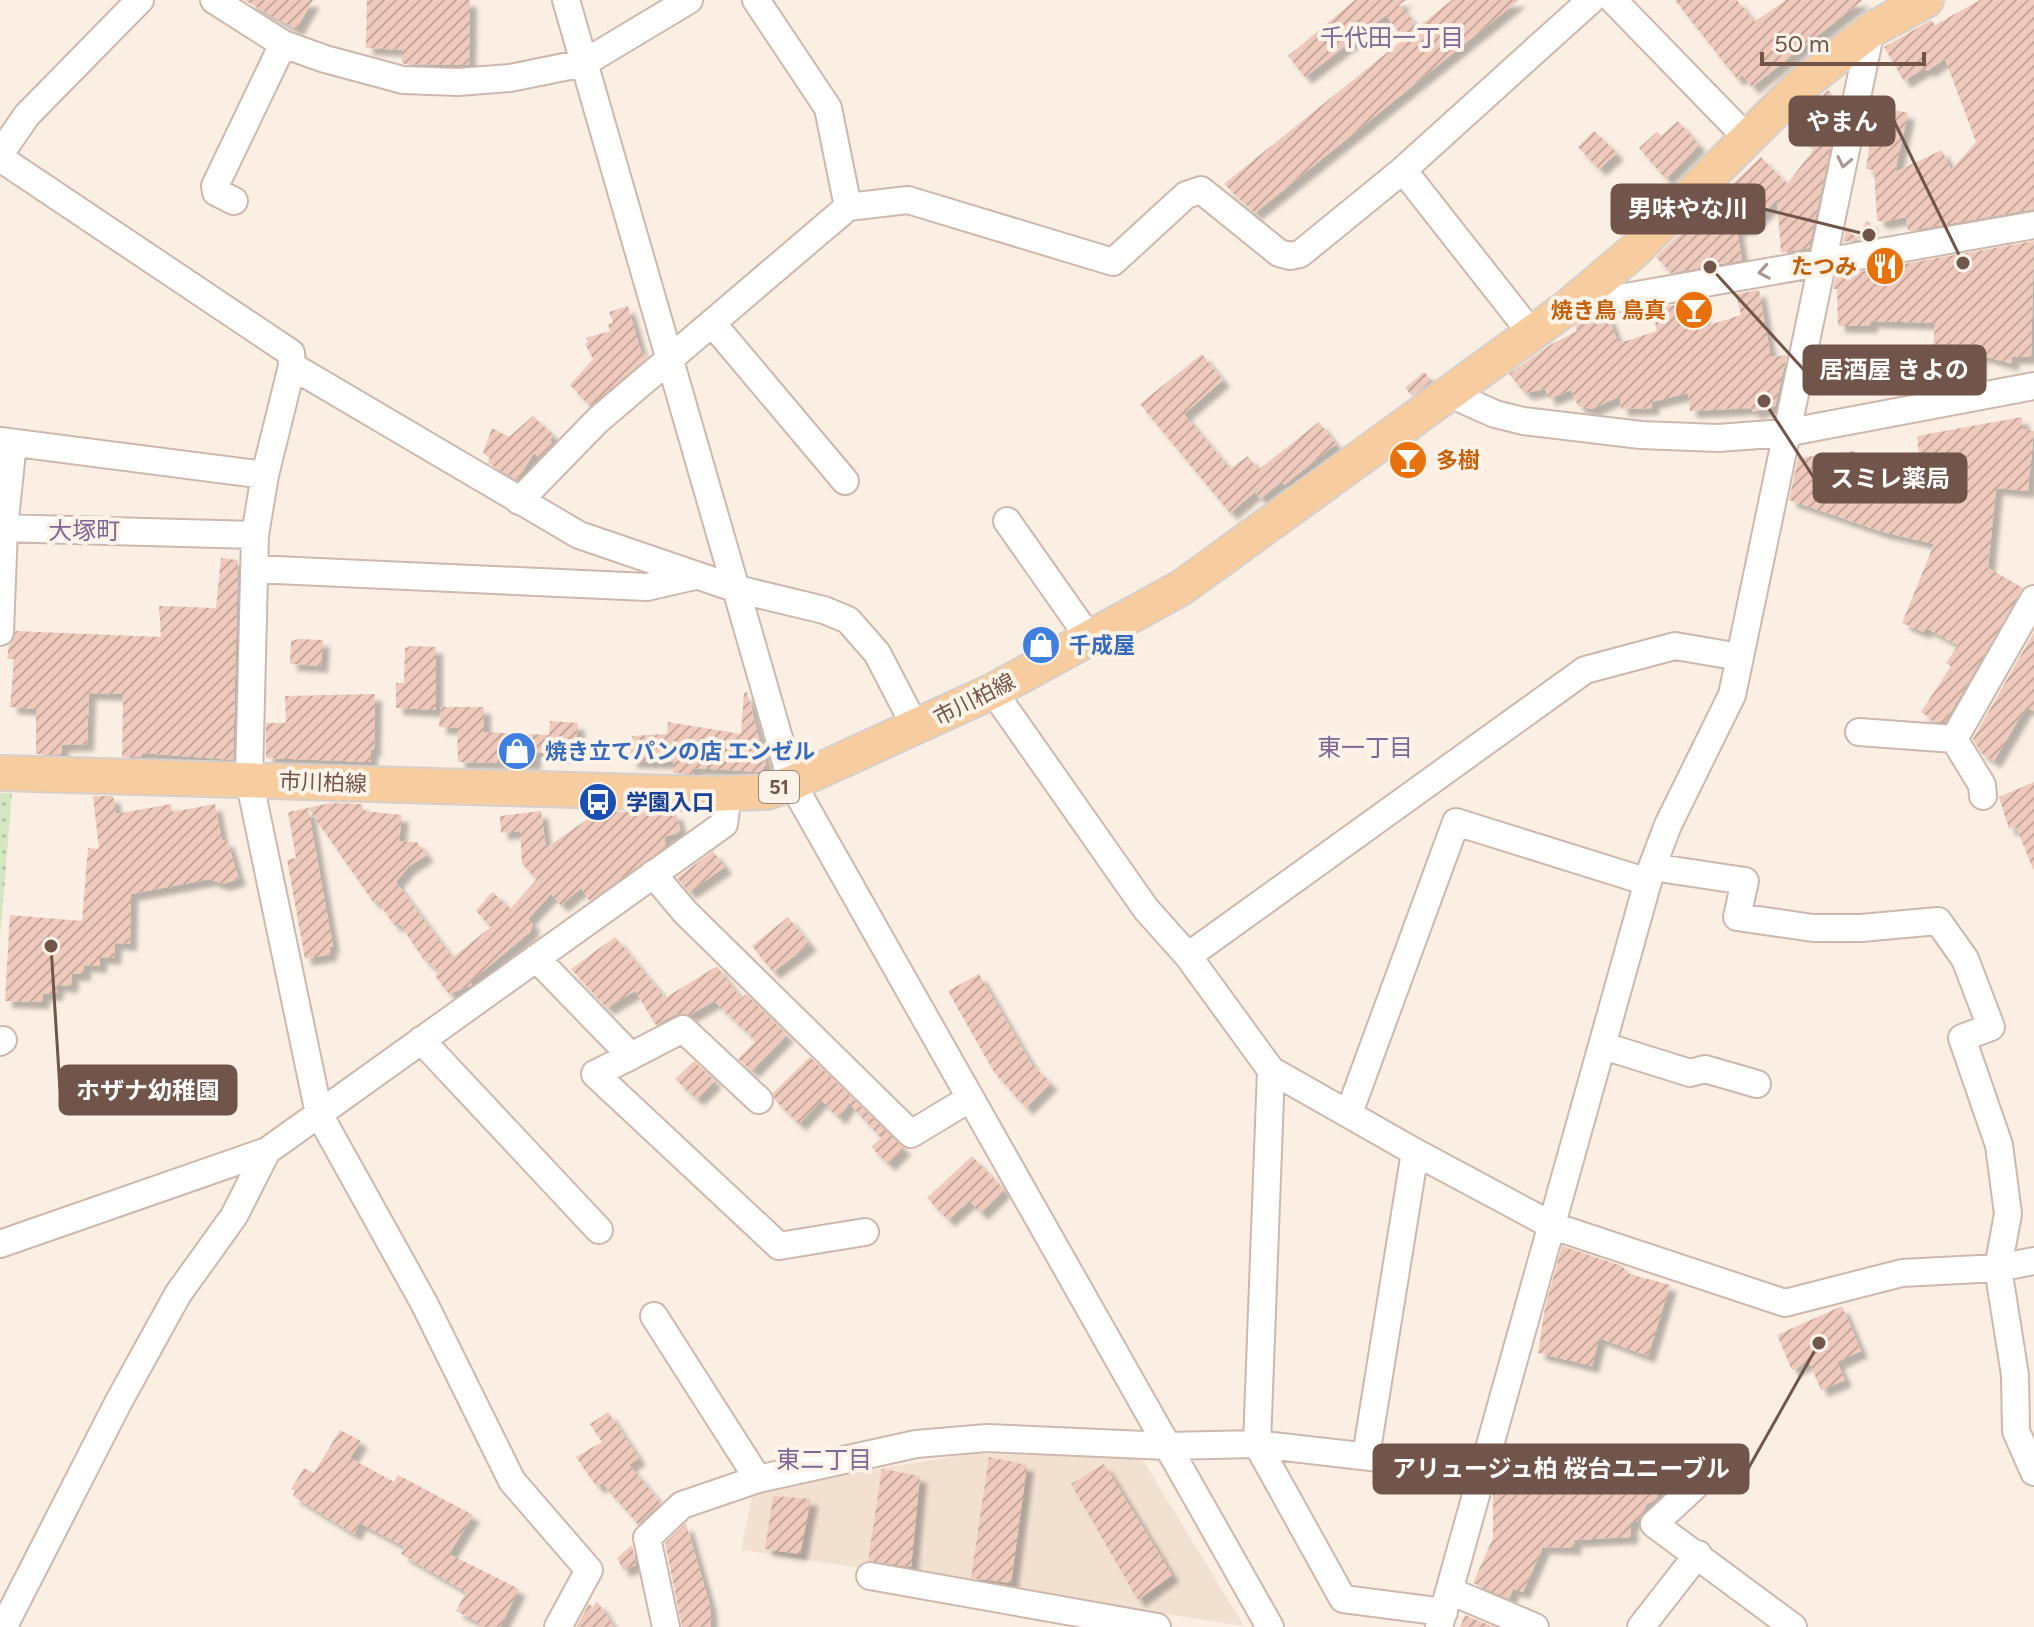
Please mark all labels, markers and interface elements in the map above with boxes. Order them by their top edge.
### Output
scale bar [1762,16,1924,66]
district label: 千代田一丁目 [1320,23,1464,52]
text: 50 m [1774,29,1830,58]
callout: やまん [1790,97,1894,145]
text: やまん [1806,107,1878,136]
one-way arrow [1836,154,1853,168]
callout: 男味やな川 [1612,185,1764,233]
text: 男味やな川 [1628,194,1748,223]
restaurant icon: たつみ [1864,245,1906,287]
place label: たつみ [1791,253,1857,280]
one-way arrow [1757,262,1771,279]
bar icon: 焼き鳥 鳥真 [1673,289,1715,331]
place label: 焼き鳥 鳥真 [1551,297,1666,324]
callout: 居酒屋 きよの [1804,346,1985,394]
text: 居酒屋 きよの [1819,355,1969,384]
bar icon: 多樹 [1387,439,1429,481]
place label: 多樹 [1436,447,1480,474]
callout: スミレ薬局 [1814,454,1966,502]
text: スミレ薬局 [1830,464,1950,493]
district label: 大塚町 [48,516,120,545]
shop icon: 千成屋 [1020,624,1062,666]
place label: 千成屋 [1069,632,1135,659]
street label: 市川柏線 [929,667,1020,731]
shop icon: 焼き立てパンの店 エンゼル [496,730,538,772]
district label: 東一丁目 [1317,733,1413,762]
place label: 焼き立てパンの店 エンゼル [545,738,815,765]
street label: 市川柏線 [279,767,367,798]
road number: 51 [759,771,799,803]
bus stop icon: 学園入口 [577,781,619,823]
place label: 学園入口 [626,789,714,816]
callout: ホザナ幼稚園 [60,1066,236,1114]
text: ホザナ幼稚園 [76,1076,220,1105]
district label: 東二丁目 [776,1445,872,1474]
callout: アリュージュ柏 桜台ユニーブル [1374,1445,1748,1493]
text: アリュージュ柏 桜台ユニーブル [1392,1454,1730,1483]

